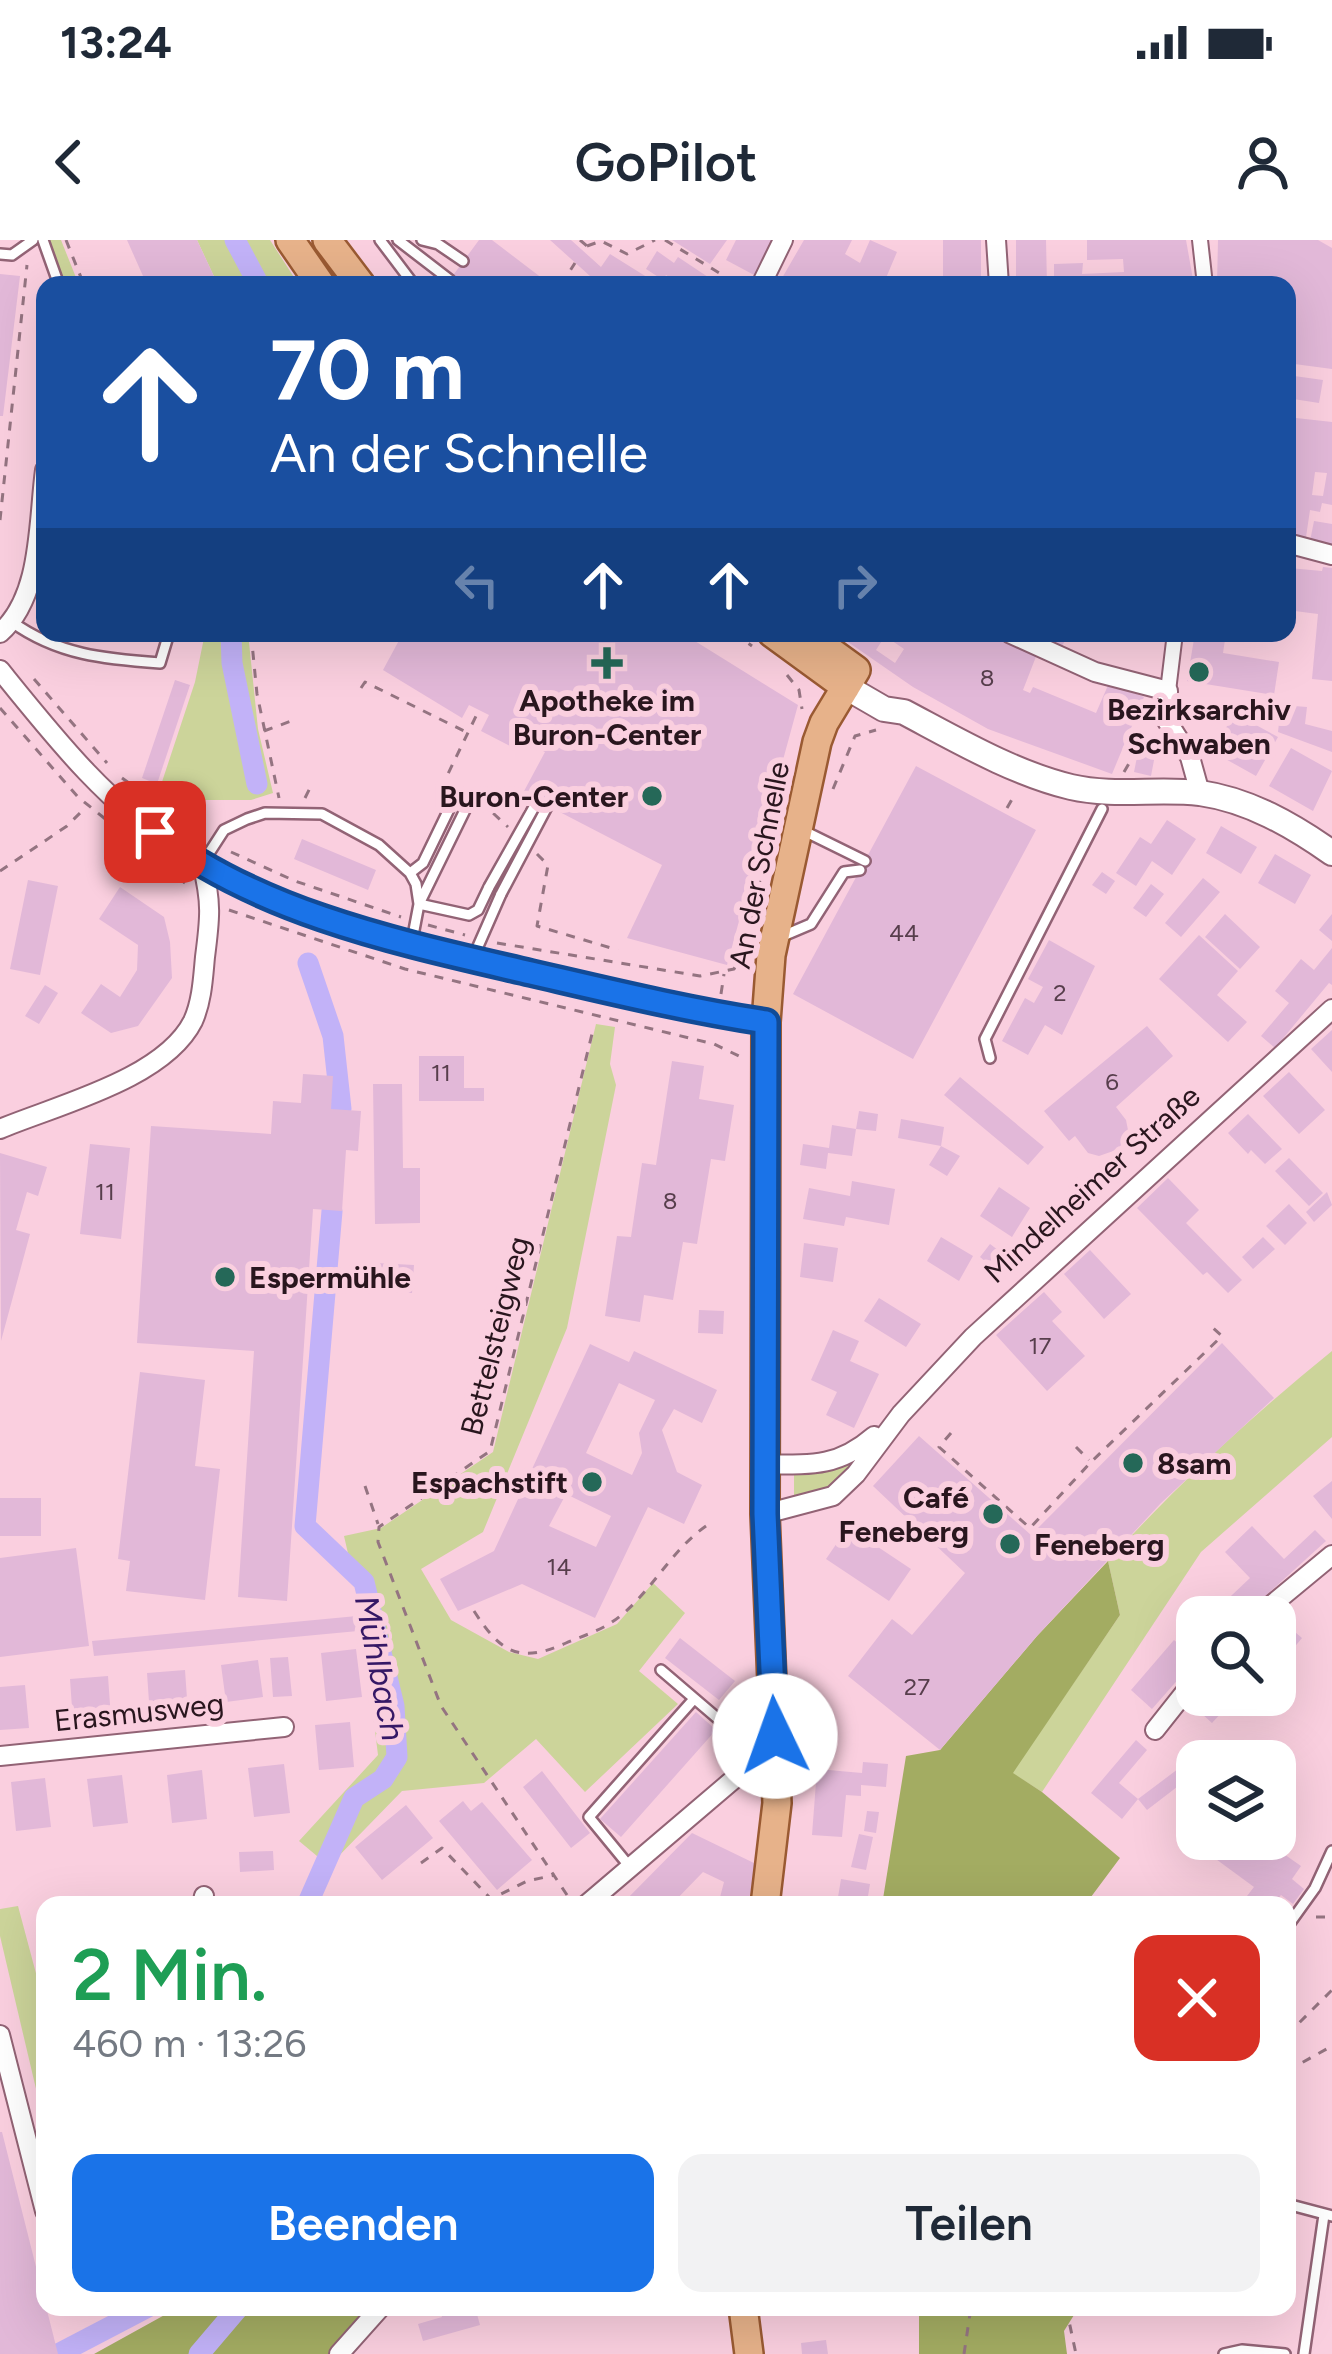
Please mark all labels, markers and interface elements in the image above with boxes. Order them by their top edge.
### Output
text: 13:24 [60,15,172,69]
icon: back [36,129,102,195]
icon: person [1230,129,1296,195]
text: GoPilot [575,130,757,195]
text: 70 m [270,319,464,420]
icon: ahead [72,324,228,480]
text: An der Schnelle [270,421,648,486]
icon: left [444,552,510,618]
icon: ahead [570,552,636,618]
icon: ahead [696,552,762,618]
icon: right [822,552,888,618]
marker: Apotheke im Buron-Center [594,650,620,676]
marker: Bezirksarchiv Schwaben [1186,659,1212,685]
house number: 8 [980,663,994,692]
place label: Apotheke im Buron-Center [513,682,701,753]
place label: Bezirksarchiv Schwaben [1107,691,1291,762]
street label: An der Schnelle [721,758,797,972]
place label: Buron-Center [439,778,628,815]
pin [104,781,206,883]
marker: Buron-Center [639,783,665,809]
icon: arrive [122,799,188,865]
house number: 44 [889,918,919,947]
house number: 2 [1053,978,1067,1007]
house number: 11 [431,1058,451,1087]
house number: 6 [1105,1067,1119,1096]
street label: Mindelheimer Straße [976,1077,1208,1291]
house number: 11 [95,1177,115,1206]
house number: 8 [663,1186,677,1215]
street label: Bettelsteigweg [452,1233,538,1439]
place label: Espermühle [249,1259,411,1296]
marker: Espermühle [212,1264,238,1290]
house number: 17 [1029,1331,1052,1360]
place label: 8sam [1157,1445,1232,1482]
marker: 8sam [1120,1450,1146,1476]
place label: Espachstift [411,1464,568,1501]
marker: Espachstift [579,1469,605,1495]
place label: Café Feneberg [838,1479,969,1550]
marker: Café Feneberg [980,1501,1006,1527]
place label: Feneberg [1034,1526,1165,1563]
marker: Feneberg [997,1531,1023,1557]
house number: 14 [547,1552,571,1581]
water label: Mühlbach [347,1592,413,1744]
map controls [1176,1596,1296,1860]
button: search [1176,1596,1296,1716]
house number: 27 [904,1672,930,1701]
position arrow [712,1673,838,1799]
street label: Erasmusweg [52,1685,226,1739]
button: layers [1176,1740,1296,1860]
text: 2 Min. [72,1932,267,2018]
button: close [1134,1935,1260,2061]
text: 460 m · 13:26 [72,2020,306,2067]
button: Beenden [72,2154,654,2292]
button: Teilen [678,2154,1260,2292]

